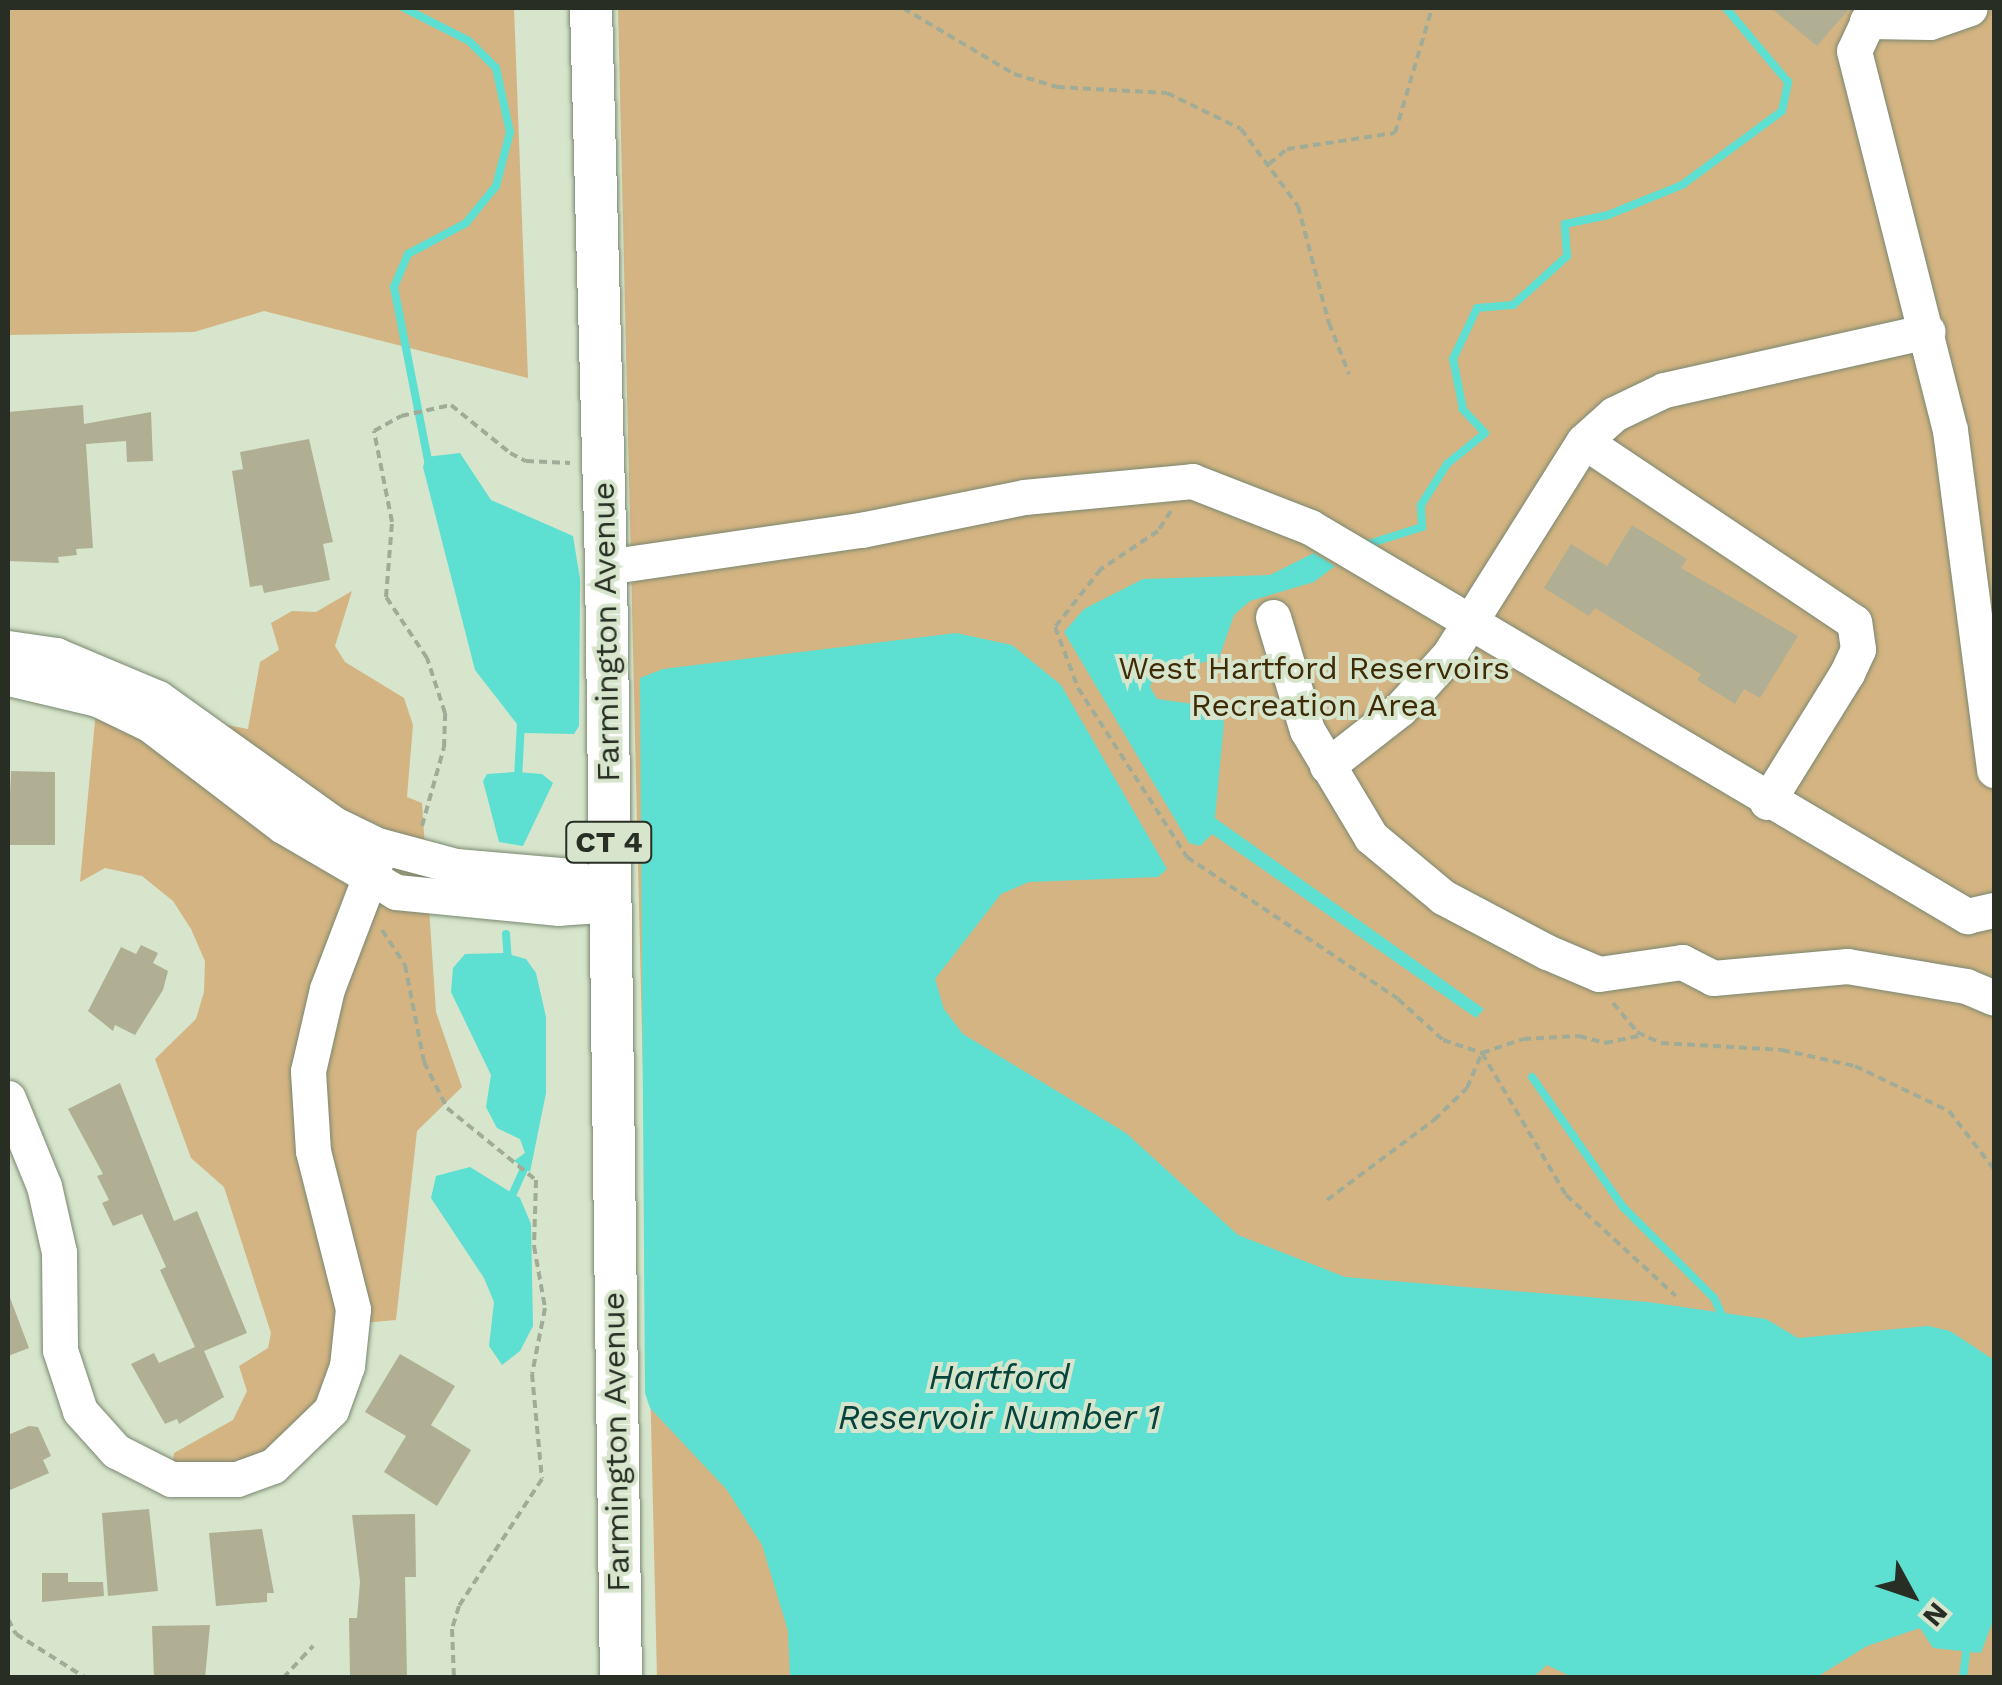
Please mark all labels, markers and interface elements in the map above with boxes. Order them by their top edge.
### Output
street label: Farmington Avenue [584,481,628,783]
park label: West Hartford Reservoirs Recreation Area [1118,650,1510,725]
road number: CT 4 [564,817,654,867]
street label: Farmington Avenue [594,1291,638,1593]
water label: Hartford Reservoir Number 1 [837,1356,1161,1438]
north arrow [1862,1545,1962,1645]
text: N [1916,1596,1955,1633]

